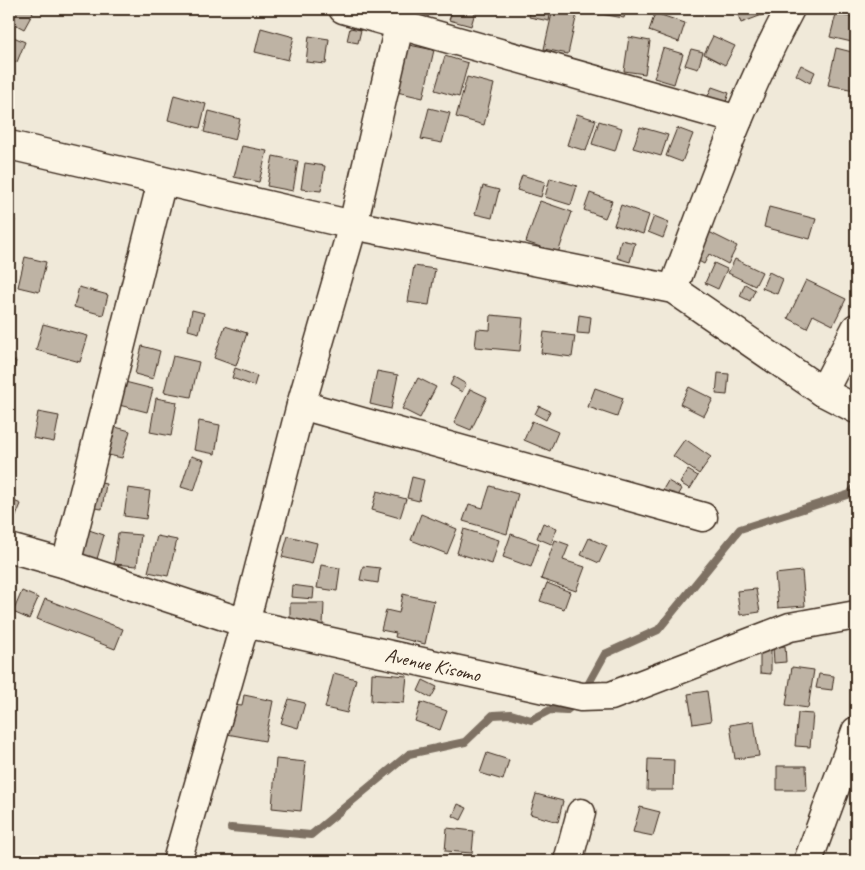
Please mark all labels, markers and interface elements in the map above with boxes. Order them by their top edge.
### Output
street label: Avenue Kisomo [383,642,484,688]

